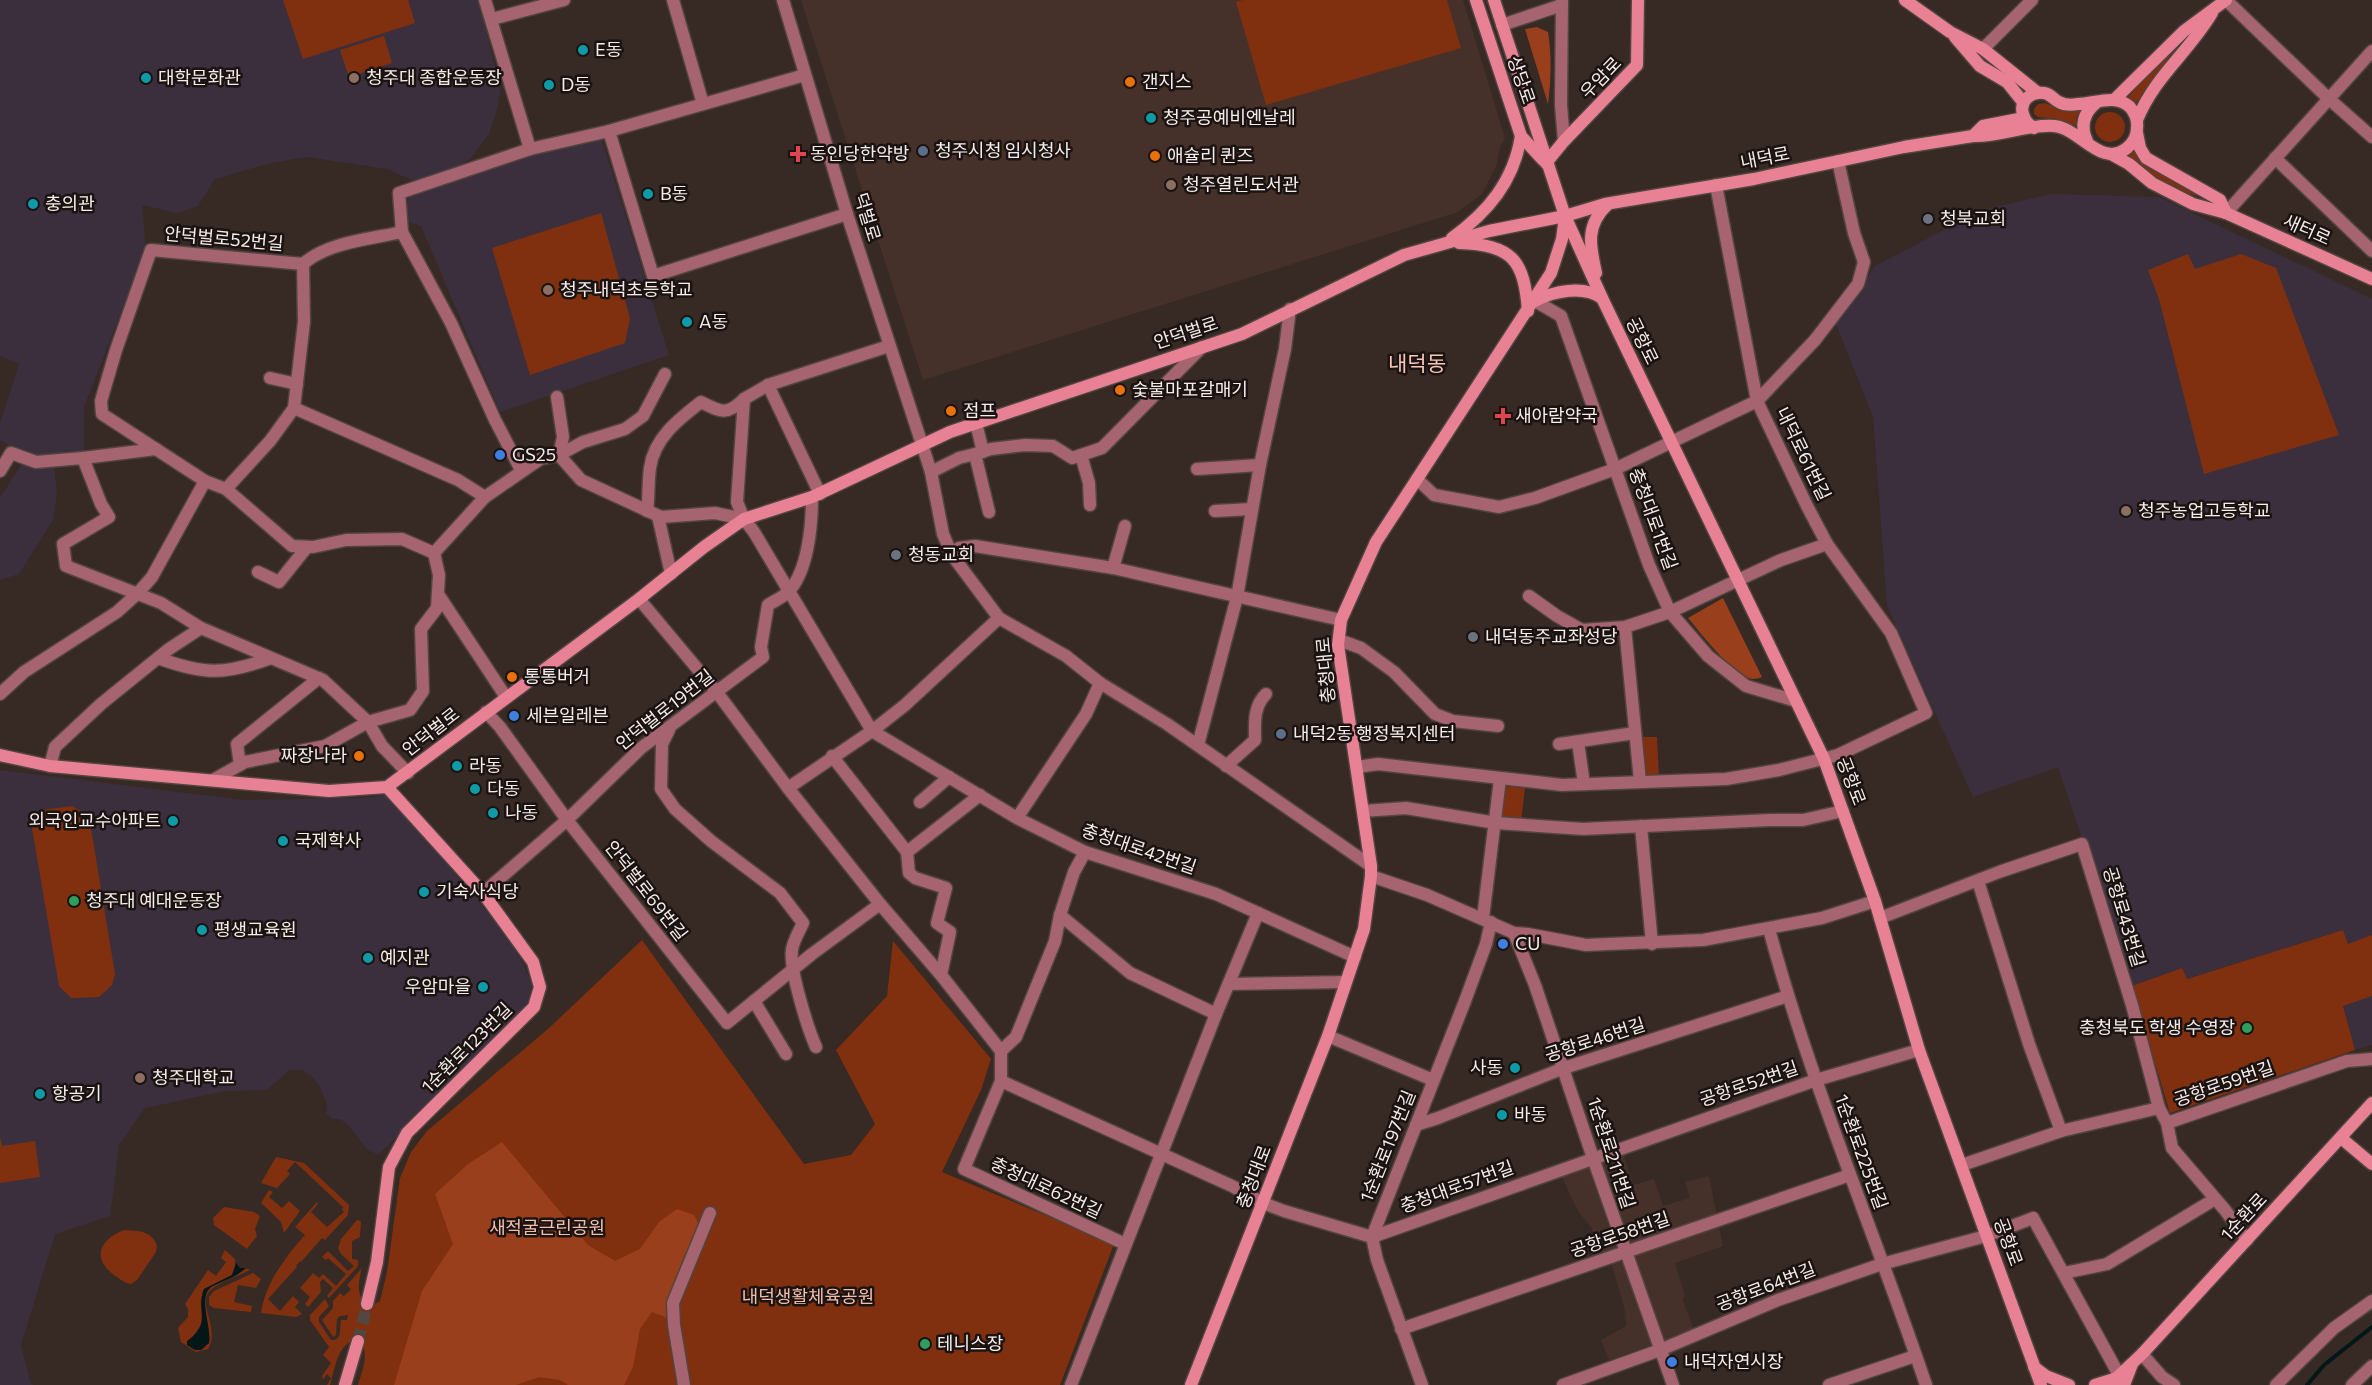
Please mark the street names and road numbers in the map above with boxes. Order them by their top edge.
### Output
street label: 우암로 [1575,52,1625,103]
street label: 상당로 [1503,53,1540,107]
street label: 내덕로 [1738,141,1791,173]
street label: 덕벌로 [850,190,886,244]
street label: 새터로 [2280,209,2335,249]
street label: 안덕벌로52번길 [164,222,285,254]
street label: 안덕벌로 [1151,311,1221,353]
street label: 공항로 [1622,313,1664,368]
street label: 내덕로61번길 [1772,403,1836,504]
street label: 충청대로1번길 [1625,465,1683,573]
street label: 충청대로 [1311,636,1339,704]
street label: 안덕벌로19번길 [611,664,718,754]
street label: 안덕벌로 [398,702,463,760]
street label: 공항로 [1833,754,1871,808]
street label: 충청대로42번길 [1079,818,1200,878]
street label: 안덕벌로69번길 [601,836,693,945]
street label: 공항로43번길 [2099,864,2151,970]
street label: 1순환로123번길 [417,998,516,1097]
street label: 공항로46번길 [1542,1012,1648,1066]
street label: 공항로52번길 [1696,1056,1801,1110]
street label: 공항로59번길 [2171,1056,2276,1110]
street label: 1순환로197번길 [1355,1087,1419,1205]
street label: 1순환로225번길 [1831,1091,1893,1212]
street label: 1순환로211번길 [1584,1094,1640,1211]
street label: 충청대로 [1231,1142,1275,1212]
street label: 충청대로62번길 [987,1152,1106,1222]
street label: 충청대로57번길 [1397,1155,1516,1217]
street label: 1순환로 [2216,1188,2271,1245]
street label: 공항로58번길 [1567,1207,1672,1261]
street label: 공항로 [1990,1215,2028,1269]
street label: 공항로64번길 [1713,1257,1818,1315]

